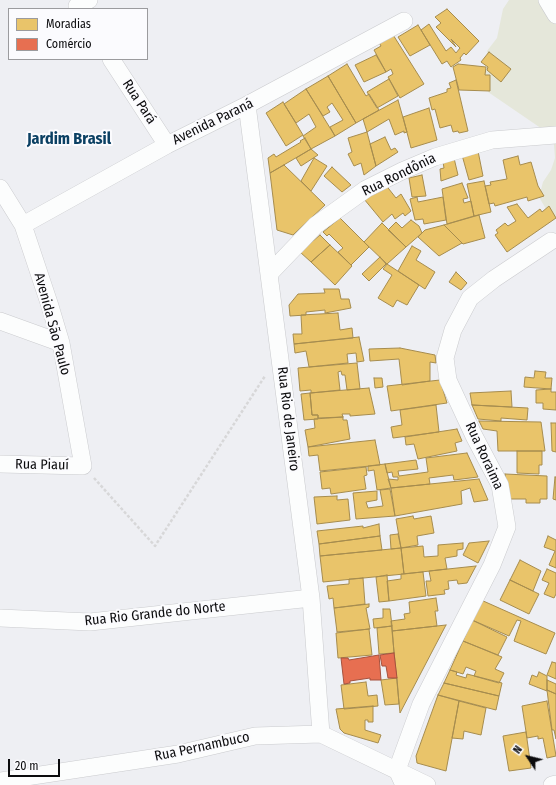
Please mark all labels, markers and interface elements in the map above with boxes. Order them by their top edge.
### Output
legend [8,8,148,60]
text: Moradias [46,17,91,31]
text: Comércio [46,37,92,51]
street label: Rua Pará [118,77,160,127]
street label: Avenida Paraná [170,95,256,149]
district label: Jardim Brasil [27,130,111,150]
street label: Rua Rondônia [359,150,439,200]
street label: Avenida São Paulo [30,271,74,377]
street label: Rua Rio de Janeiro [273,366,303,472]
street label: Rua Roraima [461,420,507,492]
street label: Rua Piauí [15,456,69,474]
street label: Rua Rio Grande do Norte [84,598,226,630]
street label: Rua Pernambuco [153,729,251,765]
north arrow [508,737,548,777]
text: N [511,743,525,756]
scale bar [10,751,62,777]
text: 20 m [15,759,39,773]

